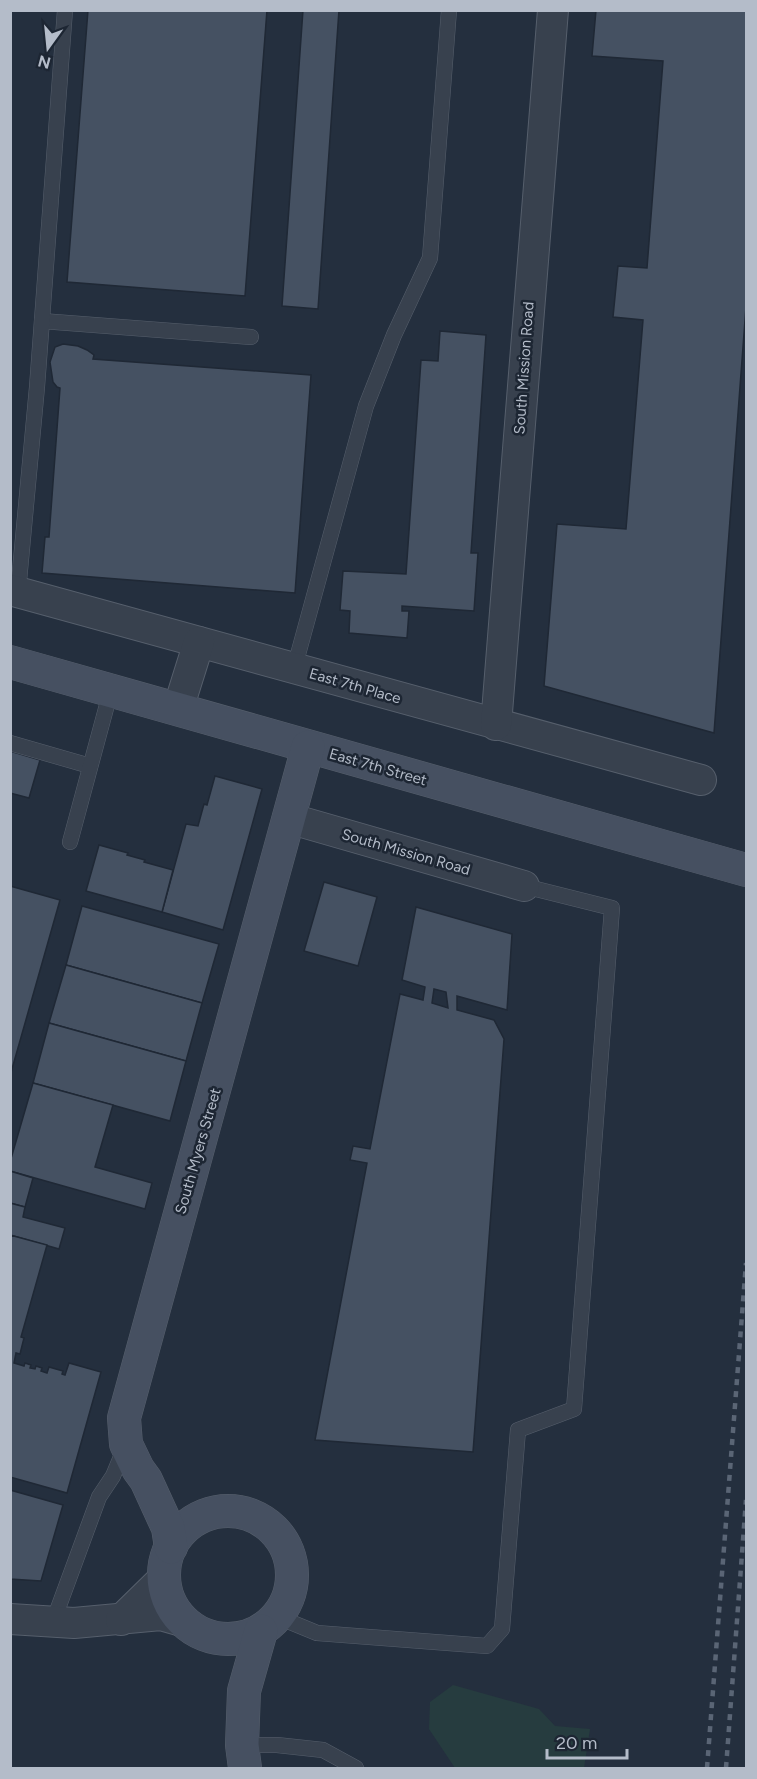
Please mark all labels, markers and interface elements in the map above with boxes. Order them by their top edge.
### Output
north arrow [18,18,78,78]
text: N [36,51,53,73]
street label: South Mission Road [510,301,538,435]
street label: East 7th Place [307,664,403,708]
street label: East 7th Street [327,744,429,790]
street label: South Mission Road [340,825,472,879]
street label: South Myers Street [171,1086,225,1216]
scale bar [547,1722,626,1760]
text: 20 m [556,1732,597,1754]

